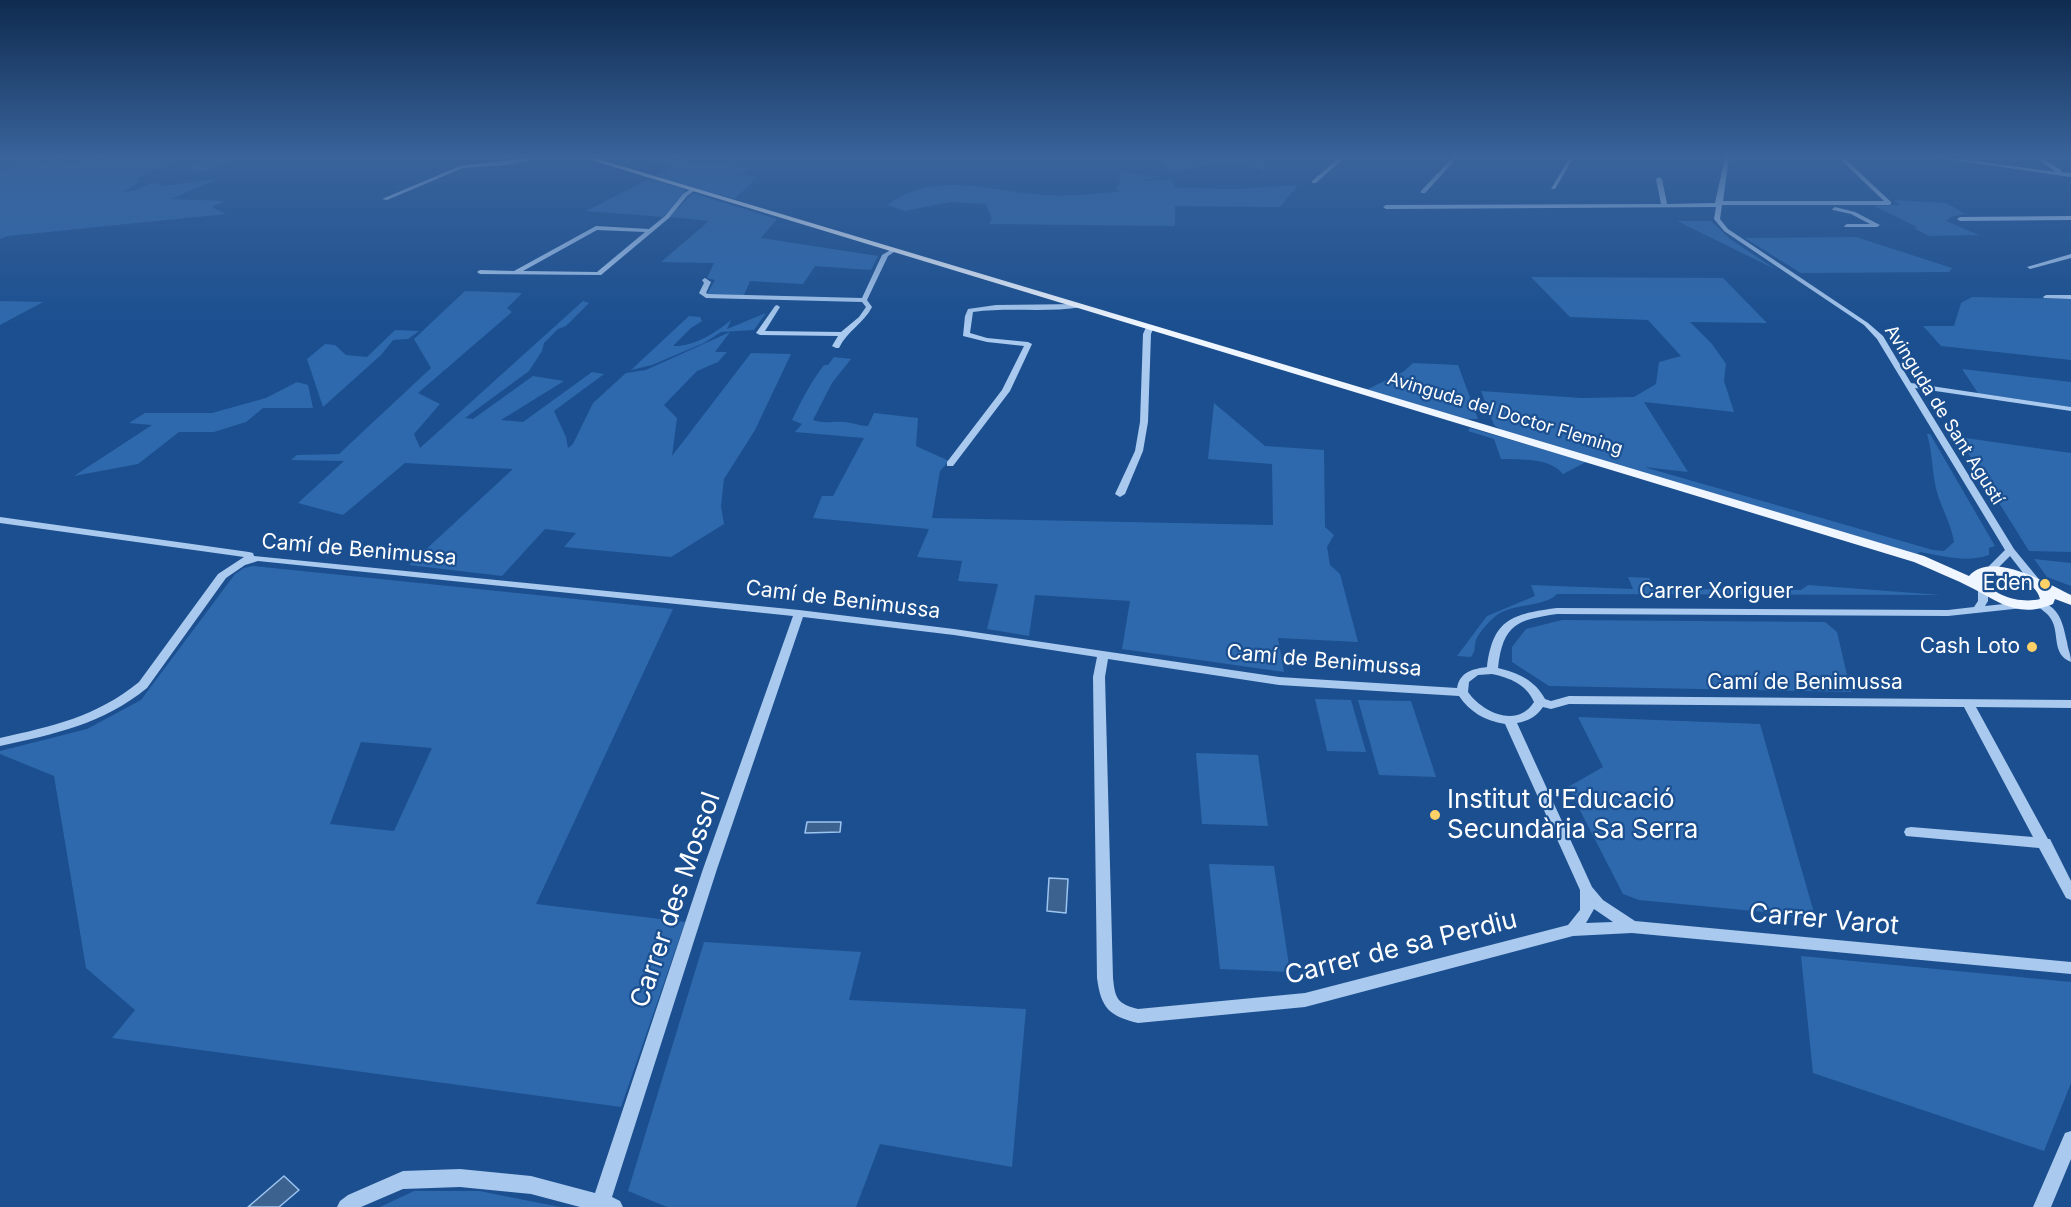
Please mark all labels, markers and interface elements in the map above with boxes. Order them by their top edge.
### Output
street label: Avinguda de Sant Agustí [1880,321,2008,509]
street label: Avinguda del Doctor Fleming [1385,368,1625,460]
street label: Camí de Benimussa [260,529,458,571]
place label: Eden [1983,571,2033,597]
street label: Camí de Benimussa [744,576,942,624]
marker: Eden [2038,577,2052,591]
street label: Carrer Xoriguer [1639,579,1793,605]
place label: Cash Loto [1920,634,2020,660]
street label: Camí de Benimussa [1225,640,1423,682]
marker: Cash Loto [2025,640,2039,654]
street label: Camí de Benimussa [1707,670,1903,696]
place label: Institut d'Educació Secundària Sa Serra [1447,784,1698,846]
street label: Carrer des Mossol [624,788,728,1012]
marker: Institut d'Educació Secundària Sa Serra [1428,808,1442,822]
street label: Carrer Varot [1748,898,1900,942]
street label: Carrer de sa Perdiu [1282,904,1520,992]

